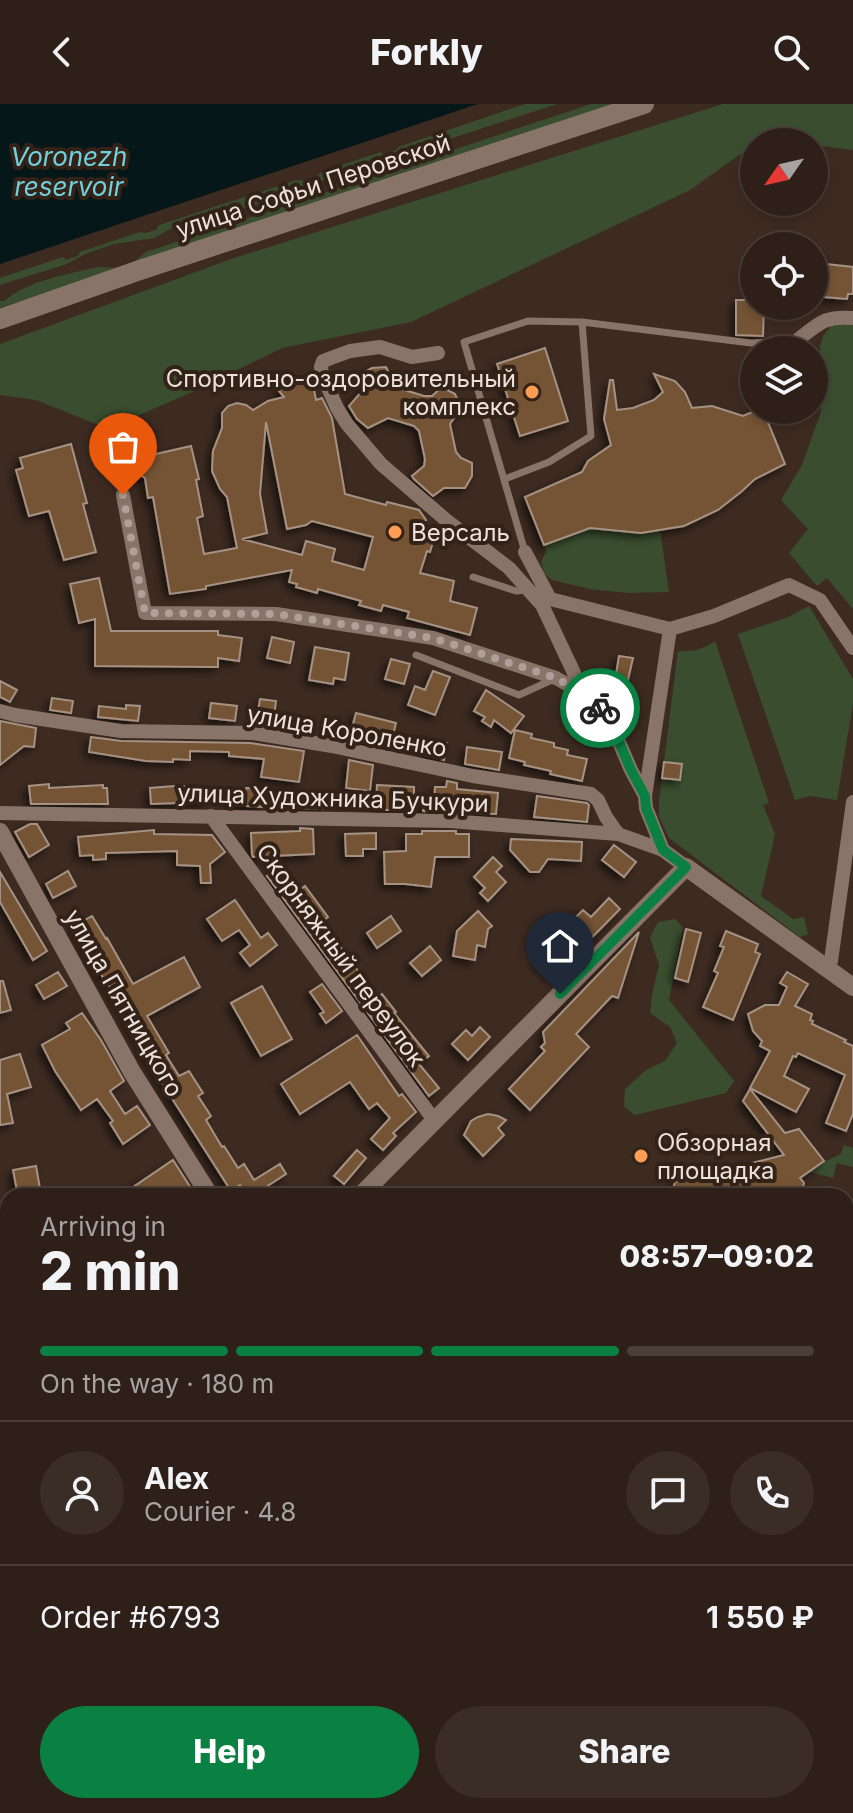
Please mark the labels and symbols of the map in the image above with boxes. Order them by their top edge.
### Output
street label: улица Софьи Перовской [172,128,454,244]
north arrow [740,128,828,216]
water label: Voronezh reservoir [11,141,127,202]
place label: Спортивно-оздоровительный комплекс [166,364,516,421]
marker: Спортивно-оздоровительный комплекс [523,383,541,401]
pin [89,413,157,495]
place label: Версаль [411,518,510,547]
marker: Версаль [386,523,404,541]
courier [560,668,640,748]
street label: улица Короленко [245,699,449,763]
street label: улица Художника Бучкури [177,778,489,818]
street label: Скорняжный переулок [250,838,432,1072]
street label: улица Пятницкого [59,904,189,1102]
pin [526,912,594,994]
place label: Обзорная площадка [657,1128,775,1185]
marker: Обзорная площадка [632,1147,650,1165]

